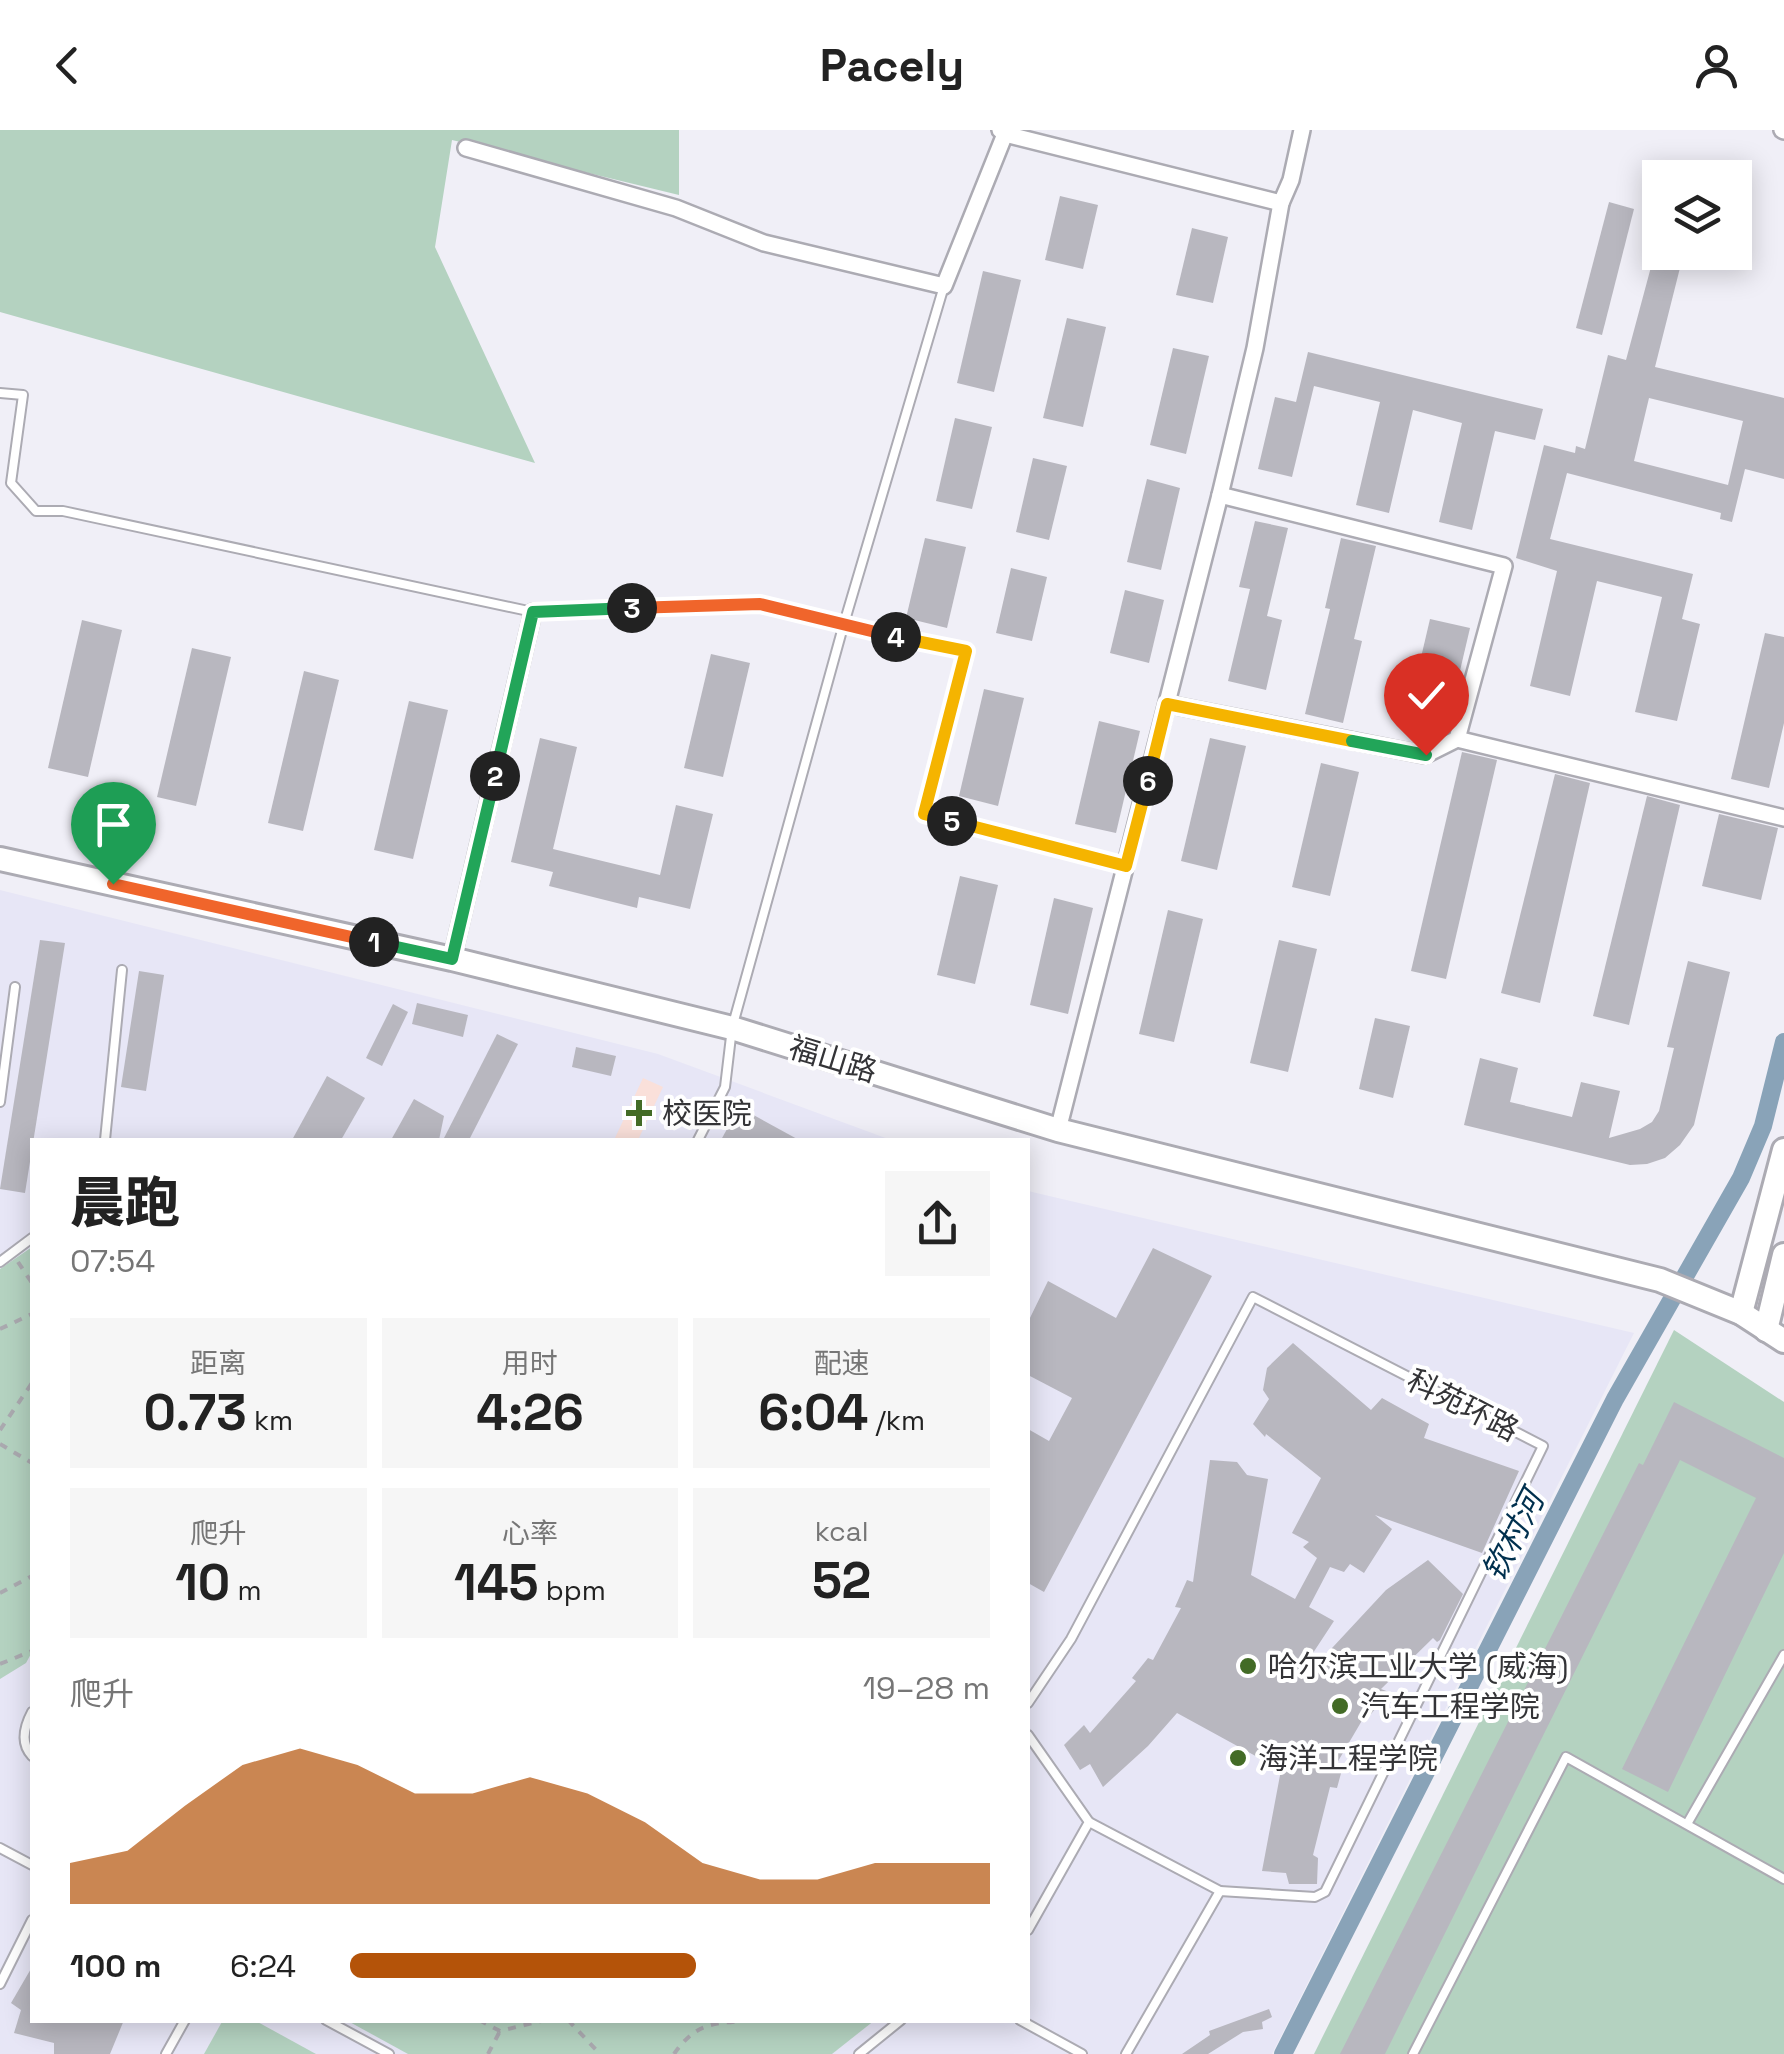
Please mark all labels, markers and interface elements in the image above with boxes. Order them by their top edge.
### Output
text: Pacely [820,37,964,94]
icon: back [40,38,95,93]
icon: person [1689,38,1744,93]
map controls [1642,160,1752,270]
button: layers [1642,160,1752,270]
pin: 3 [607,583,657,633]
text: 3 [623,590,641,626]
pin: 4 [871,612,921,662]
text: 4 [887,619,905,655]
pin [1384,653,1469,756]
icon: check [1399,668,1454,723]
pin: 2 [470,751,520,801]
pin: 6 [1123,756,1173,806]
text: 2 [487,758,503,794]
text: 6 [1139,763,1157,799]
pin [71,782,156,885]
pin: 5 [927,796,977,846]
icon: arrive [86,797,141,852]
text: 5 [944,803,960,839]
pin: 1 [349,917,399,967]
text: 1 [368,924,380,960]
street label: 福山路 [784,1027,882,1091]
place label: 校医院 [662,1094,752,1133]
marker: 校医院 [626,1100,652,1126]
text: 晨跑 [70,1168,180,1238]
button: share [885,1171,990,1276]
text: 07:54 [70,1241,155,1281]
text: 距离 [190,1345,246,1381]
text: 用时 [502,1345,558,1381]
text: 配速 [814,1345,870,1381]
street label: 科苑环路 [1401,1360,1525,1450]
text: 0.73 [144,1381,247,1445]
text: 4:26 [476,1381,584,1445]
text: 6:04 [758,1381,868,1445]
text: km [247,1402,293,1438]
text: /km [868,1402,925,1438]
water label: 钦村河 [1473,1479,1555,1588]
text: kcal [815,1513,869,1549]
text: 爬升 [190,1515,246,1551]
text: 心率 [502,1515,558,1551]
text: 52 [812,1549,871,1613]
text: 10 [175,1551,230,1615]
text: 145 [454,1551,539,1615]
text: m [230,1572,261,1608]
text: bpm [539,1572,606,1608]
place label: 哈尔滨工业大学 (威海) [1268,1647,1568,1686]
marker: 哈尔滨工业大学 (威海) [1237,1655,1259,1677]
text: 19–28 m [863,1668,990,1708]
text: 爬升 [70,1674,134,1714]
place label: 汽车工程学院 [1360,1687,1540,1726]
marker: 汽车工程学院 [1329,1695,1351,1717]
place label: 海洋工程学院 [1258,1739,1438,1778]
marker: 海洋工程学院 [1227,1747,1249,1769]
text: 100 m [70,1946,161,1986]
text: 6:24 [230,1946,296,1986]

